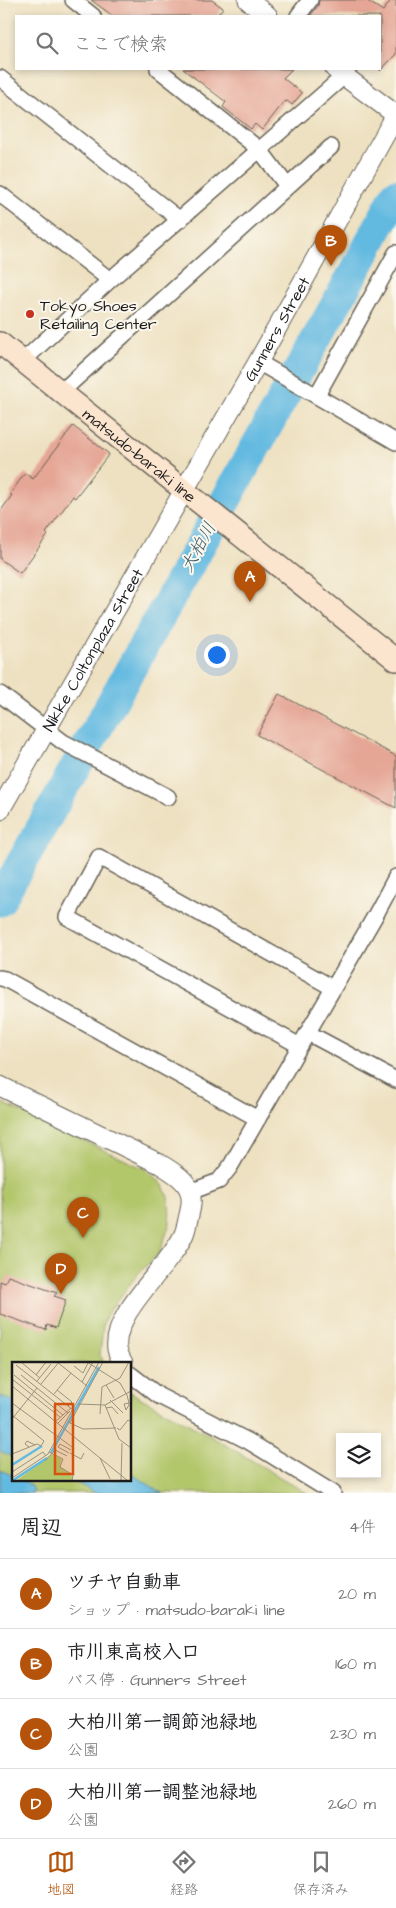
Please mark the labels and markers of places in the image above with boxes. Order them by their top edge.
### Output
pin: B [315,225,347,266]
place label: Tokyo Shoes Retailing Center [40,295,157,336]
marker: Tokyo Shoes Retailing Center [24,308,36,320]
pin: A [234,561,266,602]
pin: C [67,1197,99,1238]
pin: D [45,1253,77,1294]

